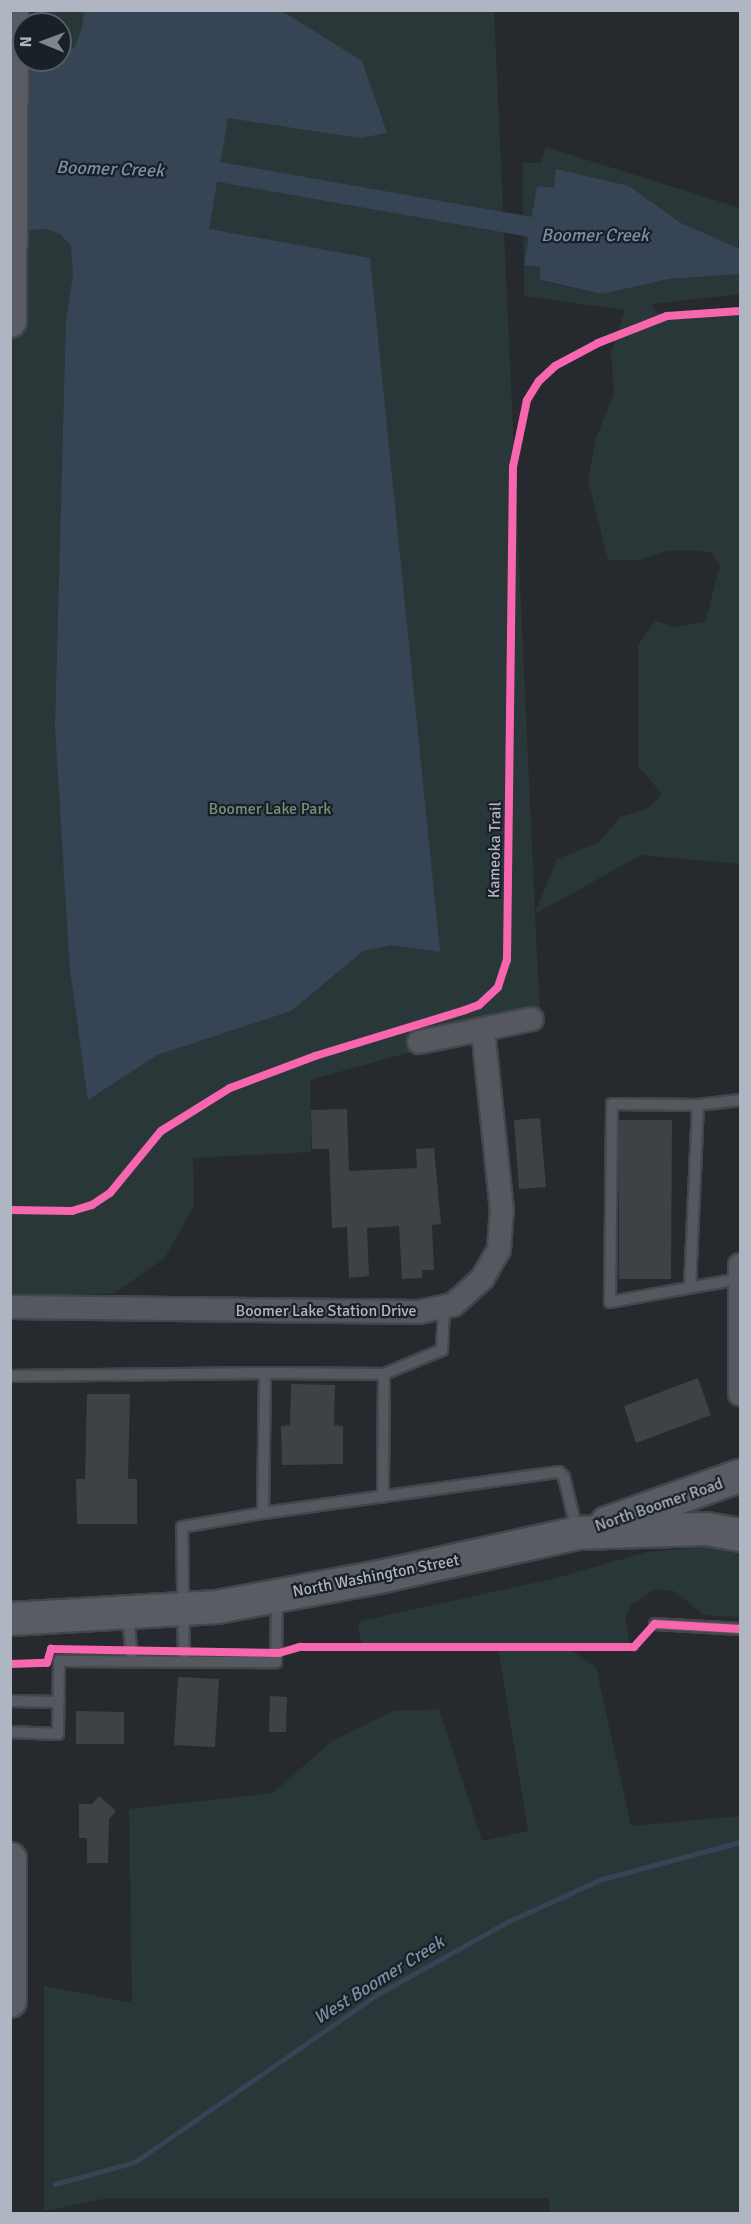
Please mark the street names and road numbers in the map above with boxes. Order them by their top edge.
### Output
street label: Kameoka Trail [485,802,505,898]
street label: Boomer Lake Station Drive [236,1301,416,1321]
street label: North Boomer Road [593,1474,725,1536]
street label: North Washington Street [291,1550,461,1602]

